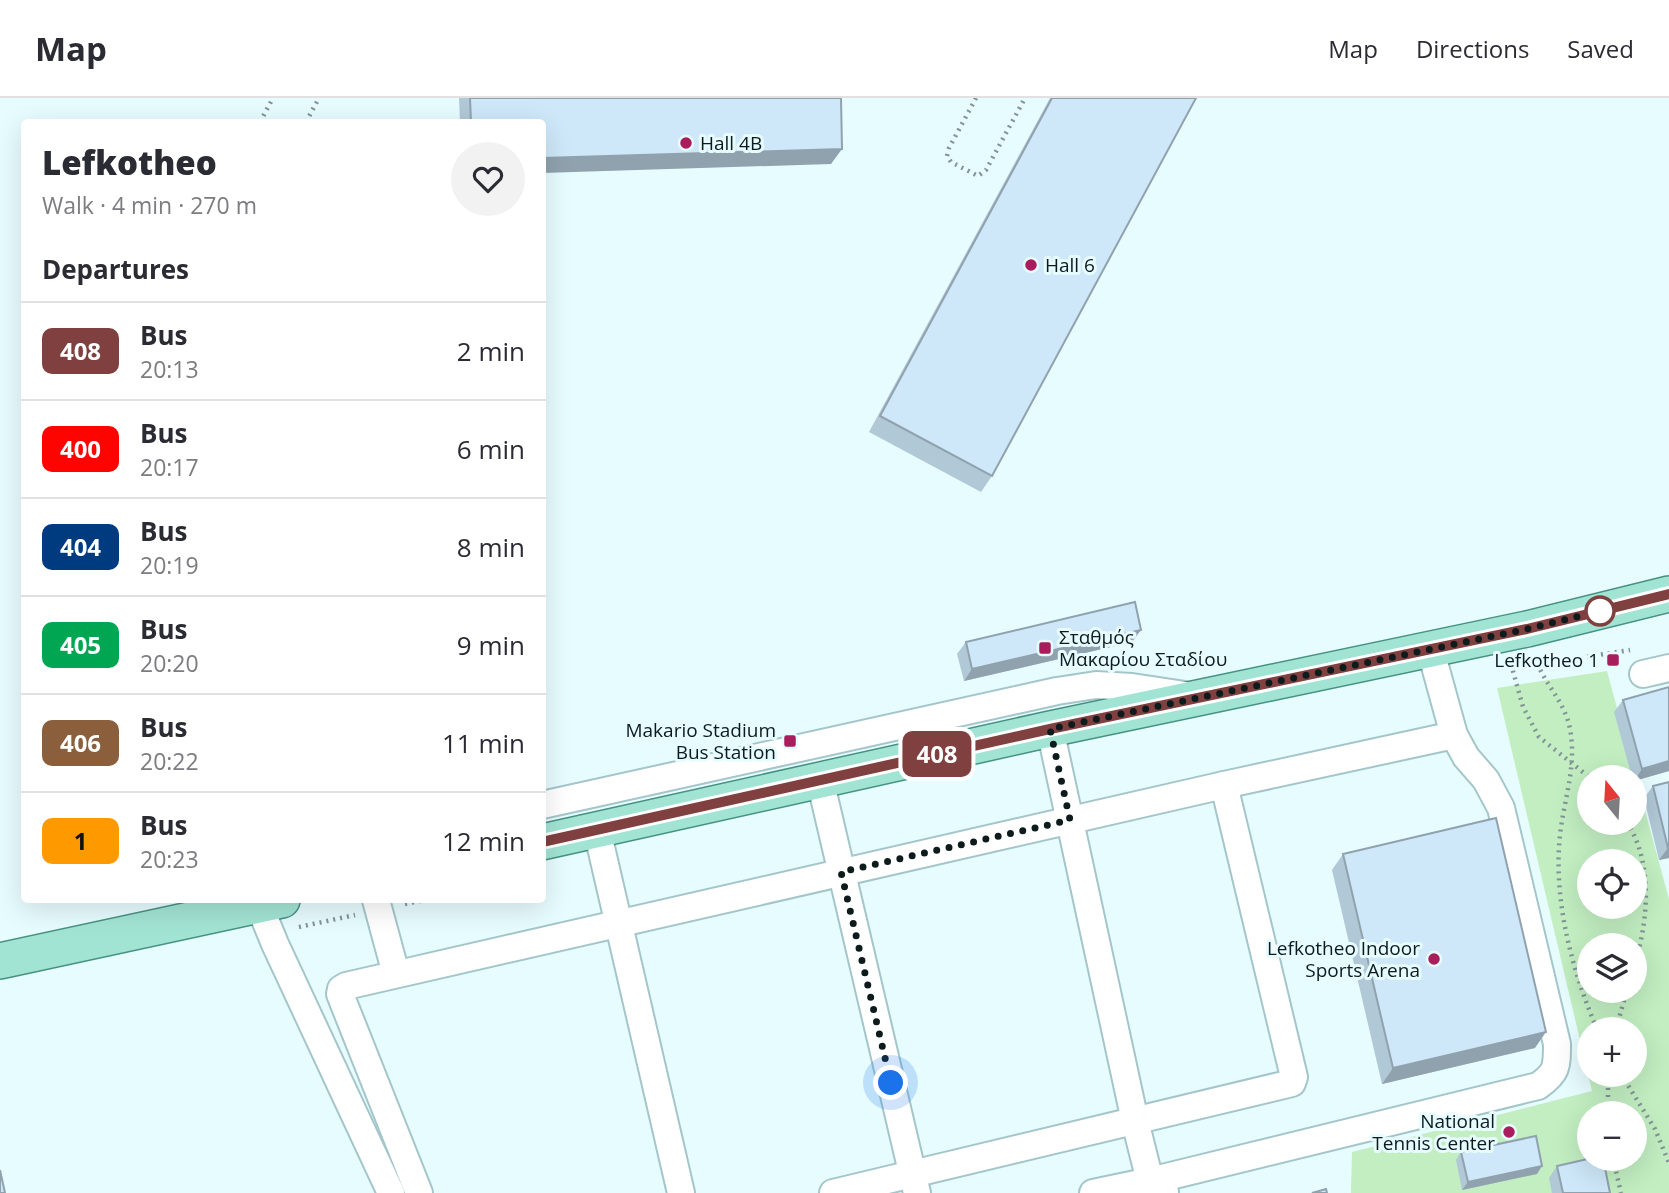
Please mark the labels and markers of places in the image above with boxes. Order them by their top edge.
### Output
place label: Hall 4B [700,130,762,156]
marker: Hall 4B [678,135,694,151]
place label: Hall 6 [1045,252,1095,278]
marker: Hall 6 [1023,257,1039,273]
unlabelled marker [1585,596,1615,626]
place label: Σταθμός Μακαρίου Σταδίου [1059,624,1227,672]
marker: Σταθμός Μακαρίου Σταδίου [1037,640,1053,656]
place label: Lefkotheo 1 [1494,647,1599,673]
marker: Lefkotheo 1 [1605,652,1621,668]
place label: Makario Stadium Bus Station [625,717,776,765]
marker: Makario Stadium Bus Station [782,733,798,749]
place label: Lefkotheo Indoor Sports Arena [1267,935,1420,983]
marker: Lefkotheo Indoor Sports Arena [1426,951,1442,967]
place label: National Tennis Center [1372,1108,1495,1156]
marker: National Tennis Center [1501,1124,1517,1140]

